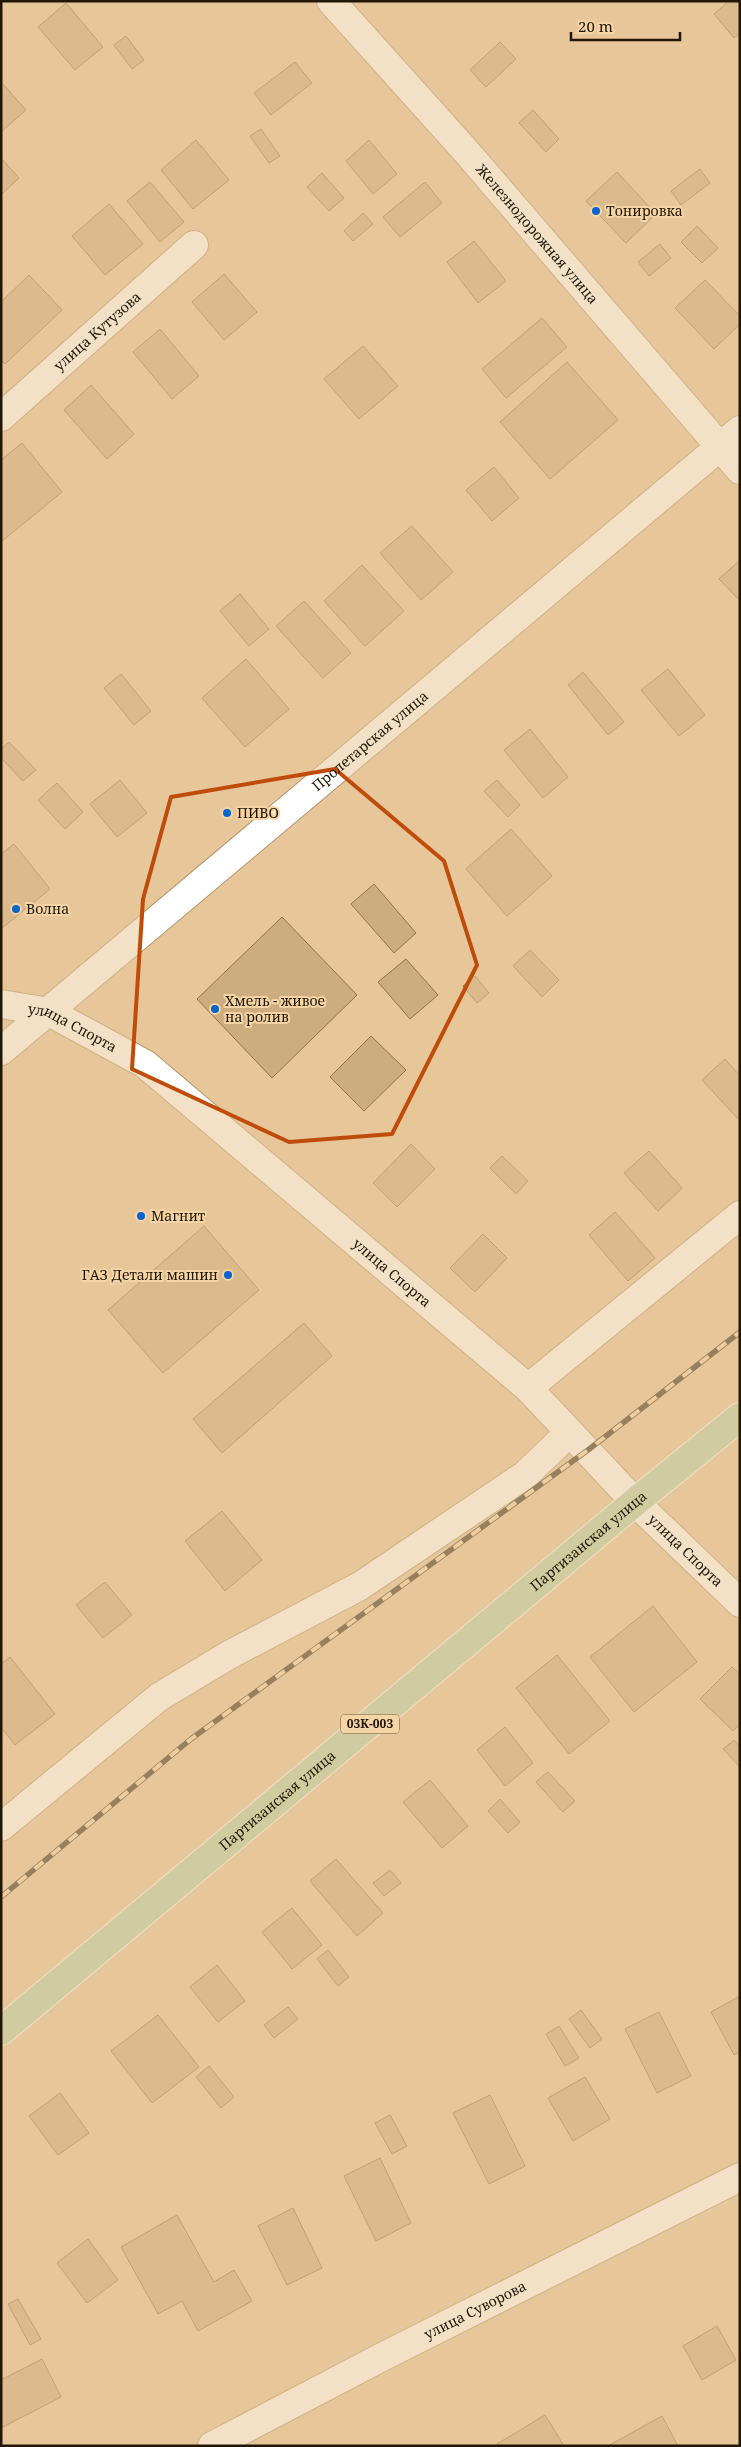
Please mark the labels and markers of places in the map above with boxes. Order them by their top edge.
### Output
place label: Тонировка [606,201,683,220]
marker: Тонировка [590,205,602,217]
place label: ПИВО [237,803,279,822]
marker: ПИВО [221,807,233,819]
place label: Волна [26,899,69,918]
marker: Волна [10,903,22,915]
place label: Хмель - живое на ролив [225,991,325,1026]
marker: Хмель - живое на ролив [209,1003,221,1015]
place label: Магнит [151,1206,206,1225]
marker: Магнит [135,1210,147,1222]
place label: ГАЗ Детали машин [82,1265,218,1284]
marker: ГАЗ Детали машин [222,1269,234,1281]

